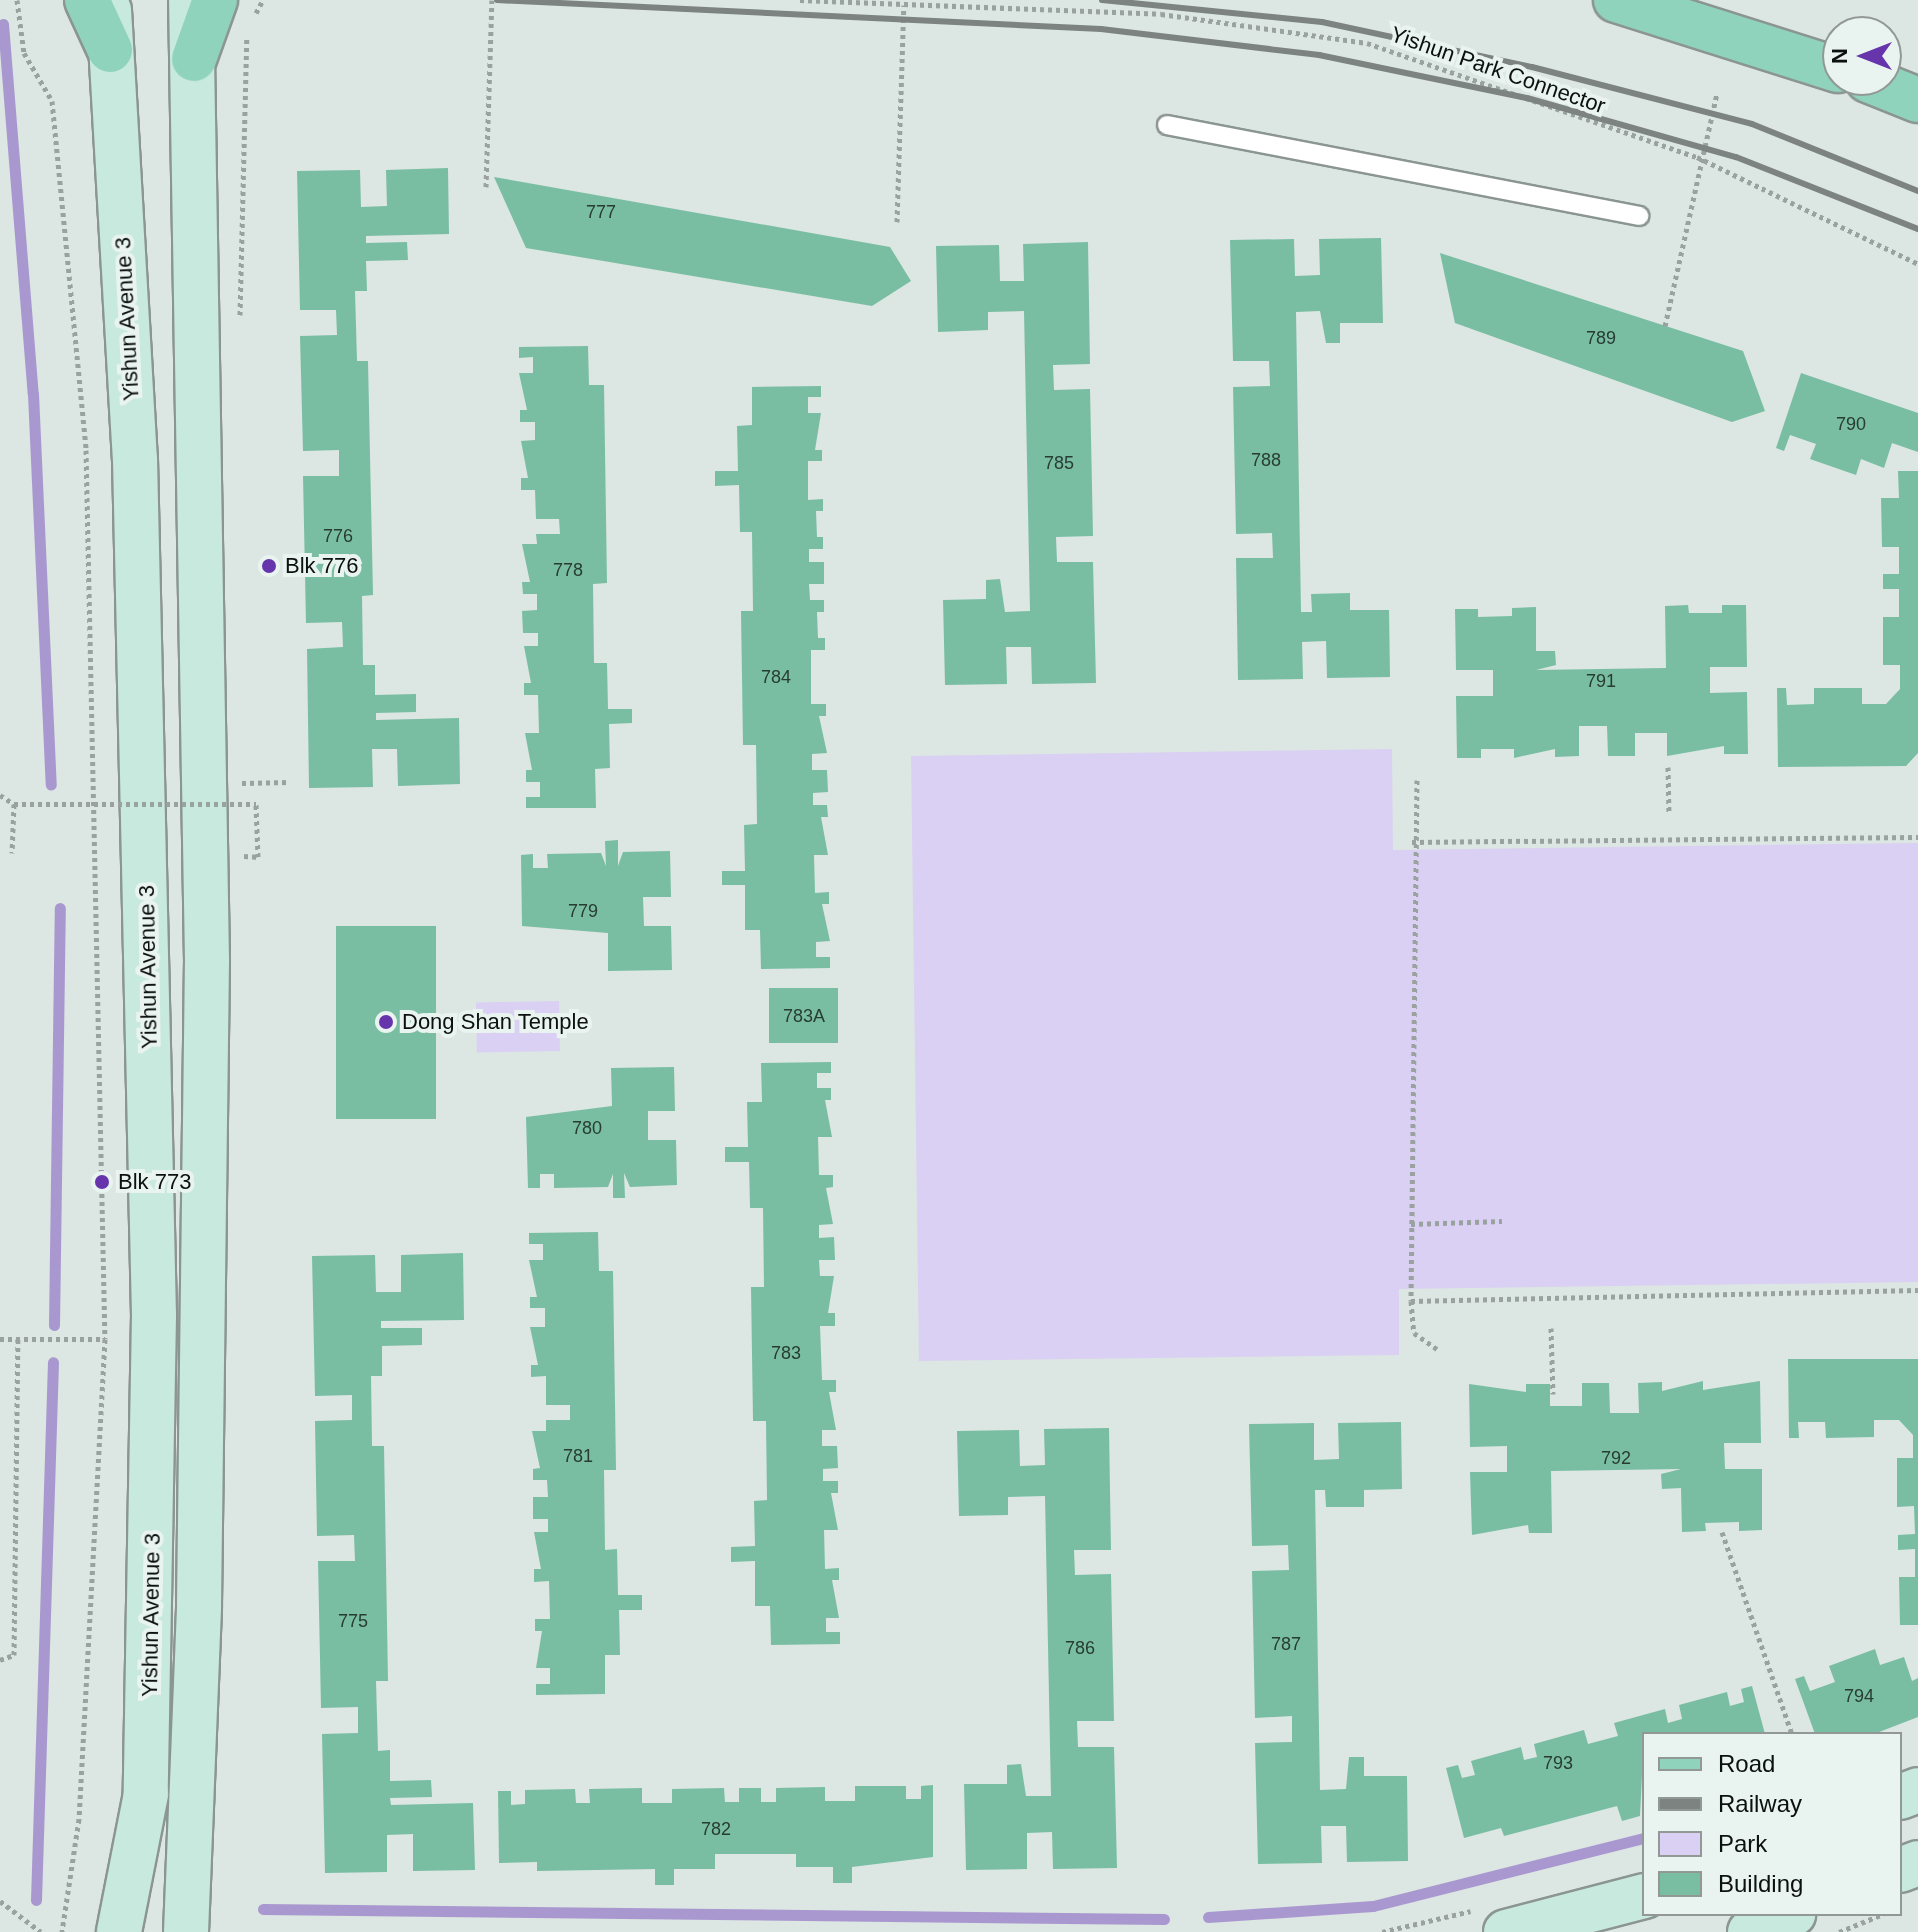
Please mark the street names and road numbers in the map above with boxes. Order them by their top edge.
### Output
street label: Yishun Park Connector [1387,21,1609,119]
street label: Yishun Avenue 3 [109,236,145,402]
street label: Yishun Avenue 3 [133,884,163,1050]
street label: Yishun Avenue 3 [136,1532,166,1698]

